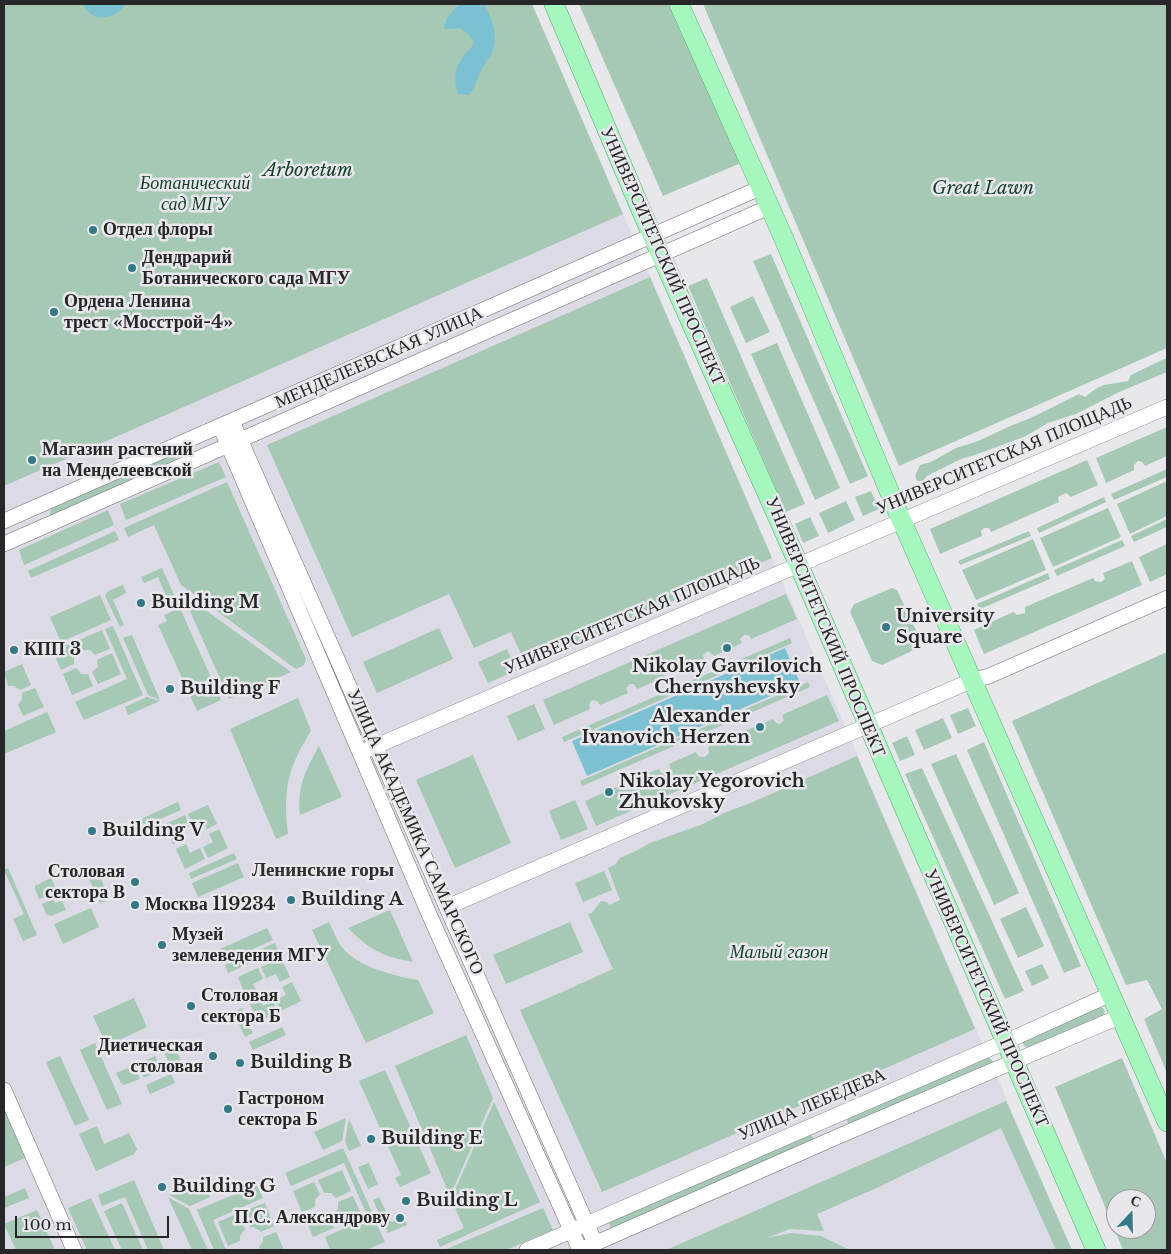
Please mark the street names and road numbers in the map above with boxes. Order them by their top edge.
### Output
street label: УНИВЕРСИТЕТСКИЙ ПРОСПЕКТ [595,123,729,389]
street label: МЕНДЕЛЕЕВСКАЯ УЛИЦА [272,302,486,414]
street label: УНИВЕРСИТЕТСКАЯ ПЛОЩАДЬ [873,392,1135,520]
street label: УНИВЕРСИТЕТСКИЙ ПРОСПЕКТ [760,494,890,760]
street label: УНИВЕРСИТЕТСКАЯ ПЛОЩАДЬ [501,552,763,680]
street label: УЛИЦА АКАДЕМИКА САМАРСКОГО [342,686,488,978]
street label: УНИВЕРСИТЕТСКИЙ ПРОСПЕКТ [919,865,1053,1131]
street label: УЛИЦА ЛЕБЕДЕВА [735,1064,889,1146]

